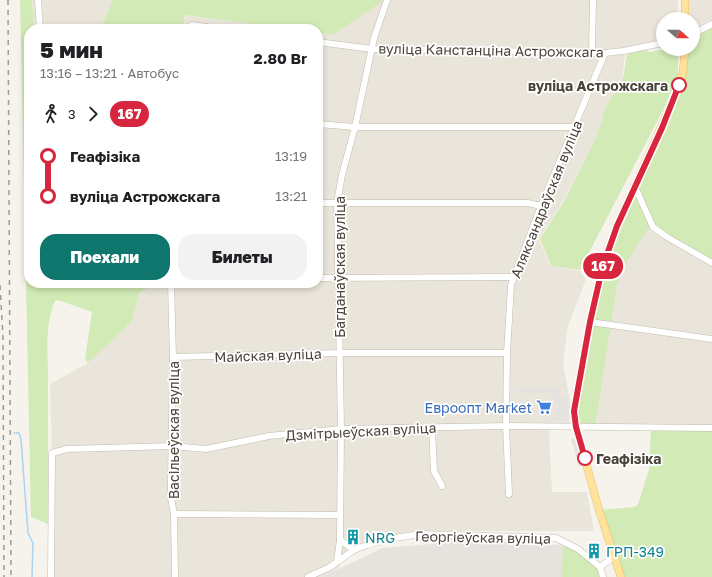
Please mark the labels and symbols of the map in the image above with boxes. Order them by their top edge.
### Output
north arrow [656,12,700,56]
street label: вуліца Канстанціна Астрожскага [378,40,604,60]
place label: вуліца Астрожскага [528,77,668,94]
marker: вуліца Астрожскага [671,77,687,93]
street label: Аляксандраўская вуліца [507,118,585,280]
street label: Багданаўская вуліца [331,196,348,338]
line badge: 167 [580,253,626,279]
street label: Майская вуліца [214,345,322,365]
street label: Васільеўская вуліца [165,361,182,499]
supermarket icon: Евроопт Market [535,398,553,416]
place label: Евроопт Market [425,399,532,416]
street label: Дзмітрыеўская вуліца [285,419,437,443]
marker: Геафізіка [577,450,593,466]
place label: Геафізіка [596,450,661,467]
street label: Георгіеўская вуліца [415,527,551,547]
building icon: NRG [344,528,362,546]
place label: NRG [365,529,395,546]
building icon: ГРП-349 [585,542,603,560]
place label: ГРП-349 [606,543,664,560]

